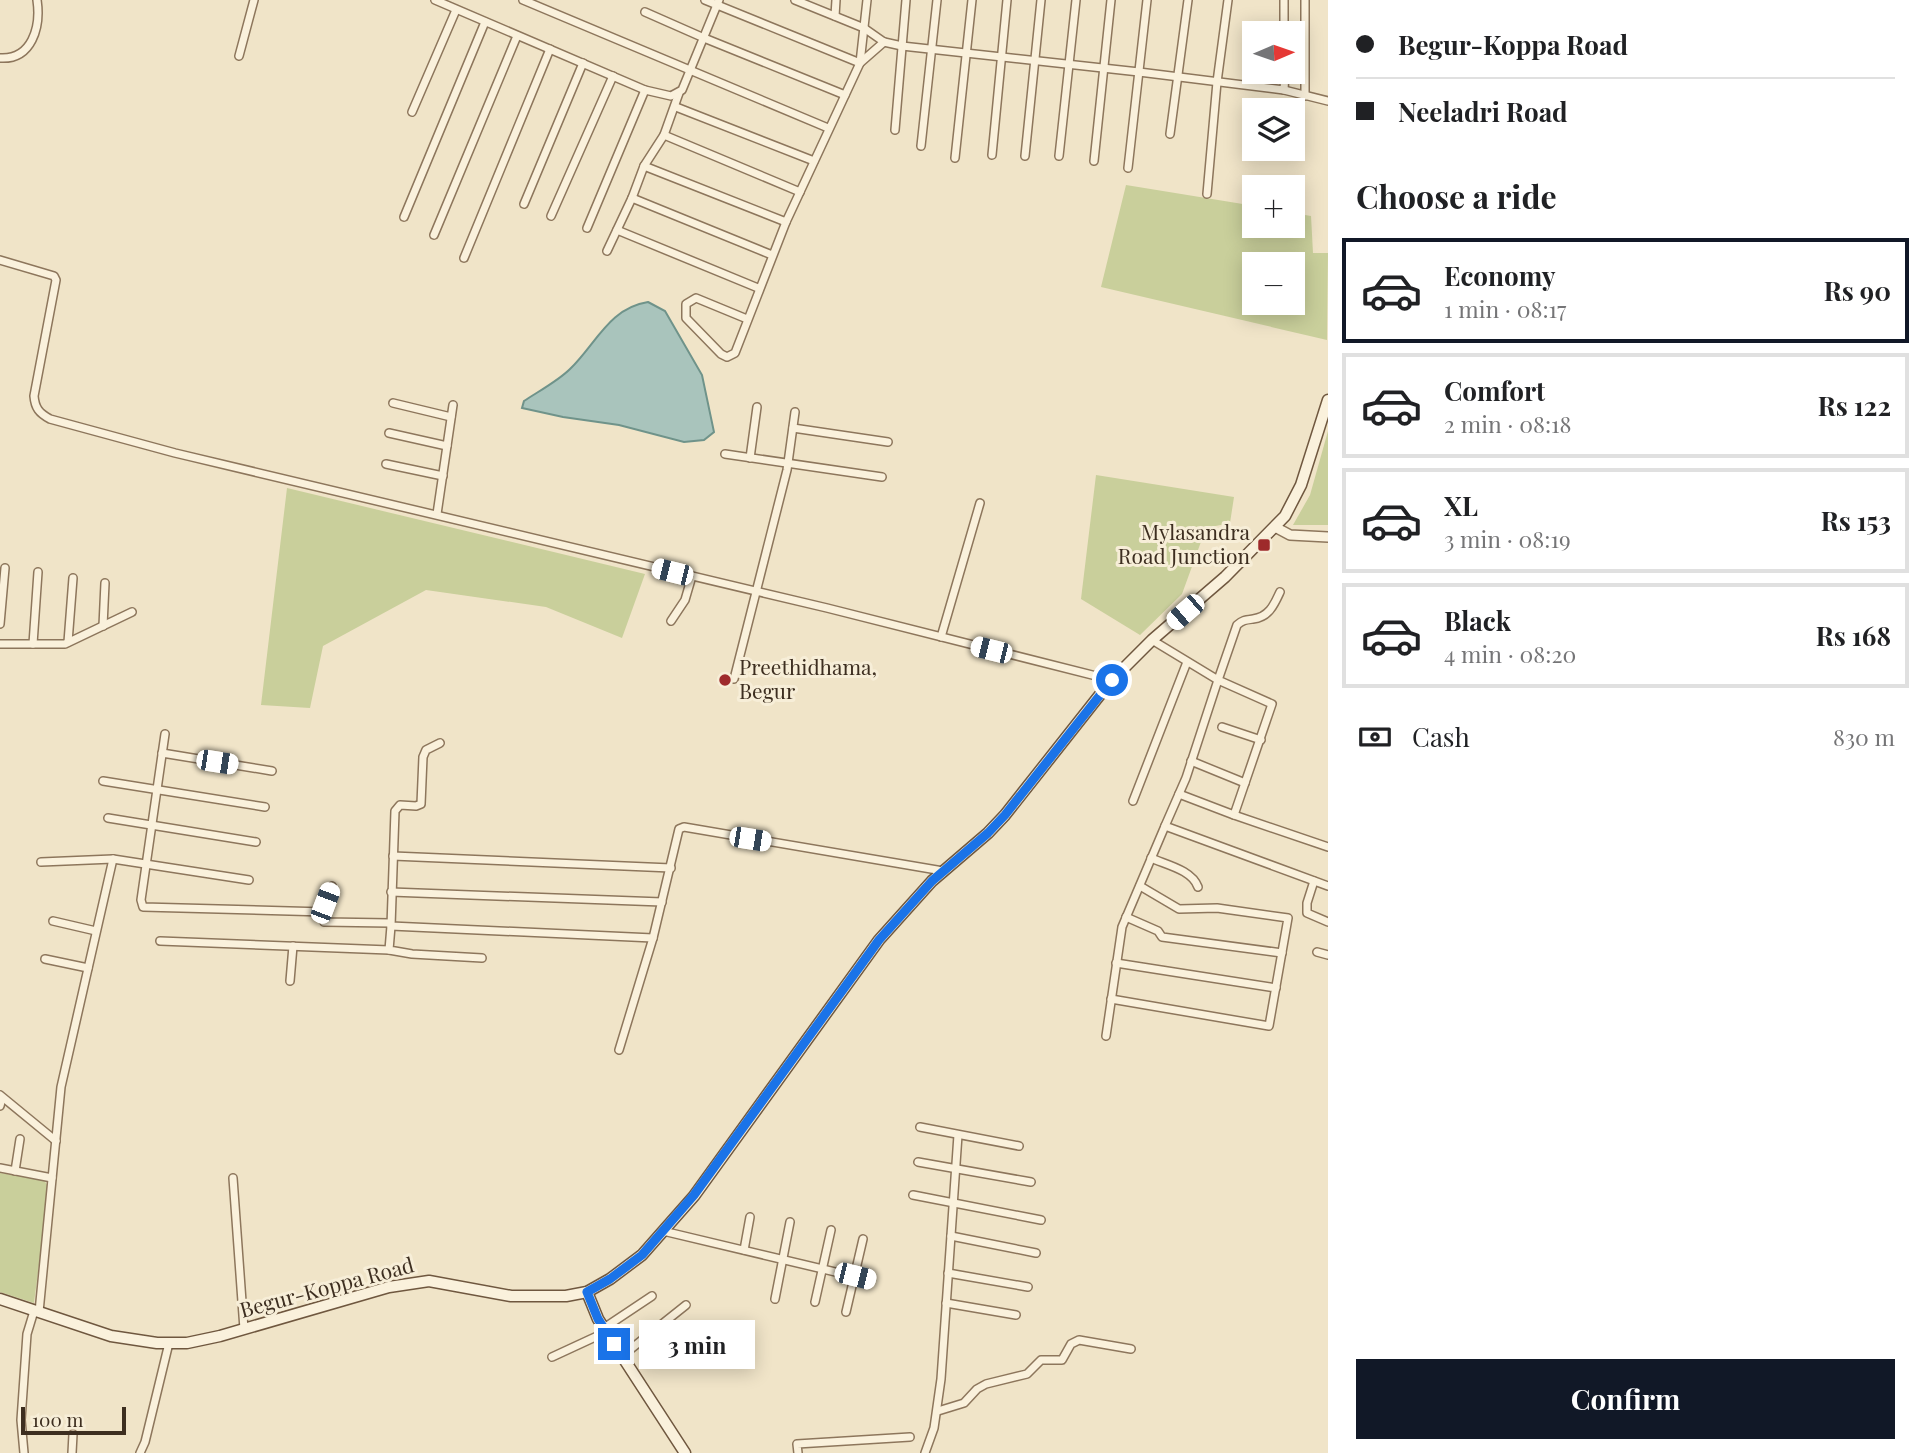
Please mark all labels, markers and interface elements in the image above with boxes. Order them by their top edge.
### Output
north arrow [1242,21,1306,84]
map controls [1242,21,1305,315]
text: Begur-Koppa Road [1398,27,1628,62]
text: Neeladri Road [1398,94,1568,129]
button: layers [1242,98,1305,161]
text: Choose a ride [1356,174,1557,217]
button: + [1242,175,1305,238]
button: − [1242,252,1305,315]
text: Economy [1444,258,1555,293]
icon: car [1360,259,1423,322]
text: Rs 90 [1824,273,1891,308]
text: 1 min · 08:17 [1444,293,1566,324]
text: Comfort [1444,373,1545,408]
icon: car [1360,374,1423,437]
text: Rs 122 [1818,388,1891,423]
text: 2 min · 08:18 [1444,408,1572,439]
text: XL [1444,488,1478,523]
icon: car [1360,489,1423,552]
text: Rs 153 [1821,503,1891,538]
place label: Mylasandra Road Junction [1118,517,1251,569]
text: 3 min · 08:19 [1444,523,1571,554]
marker: Mylasandra Road Junction [1256,537,1272,553]
car [650,557,695,587]
car [1163,590,1208,634]
text: Black [1444,603,1511,638]
icon: car [1360,604,1423,667]
text: Rs 168 [1816,618,1891,653]
car [969,635,1014,665]
text: 4 min · 08:20 [1444,638,1576,669]
place label: Preethidhama, Begur [739,652,877,704]
route start [1096,664,1128,696]
marker: Preethidhama, Begur [717,672,733,688]
icon: cash [1356,718,1394,756]
text: Cash [1412,719,1470,754]
text: 830 m [1833,721,1895,752]
car [195,748,240,776]
car [728,825,773,853]
car [308,880,343,926]
street label: Begur-Koppa Road [236,1249,417,1323]
car [833,1261,878,1291]
callout: 3 min [638,1320,754,1368]
route end [598,1328,630,1360]
text: 3 min [668,1329,726,1360]
button: Confirm [1356,1359,1895,1439]
scale bar [21,1404,126,1436]
text: 100 m [32,1406,83,1432]

